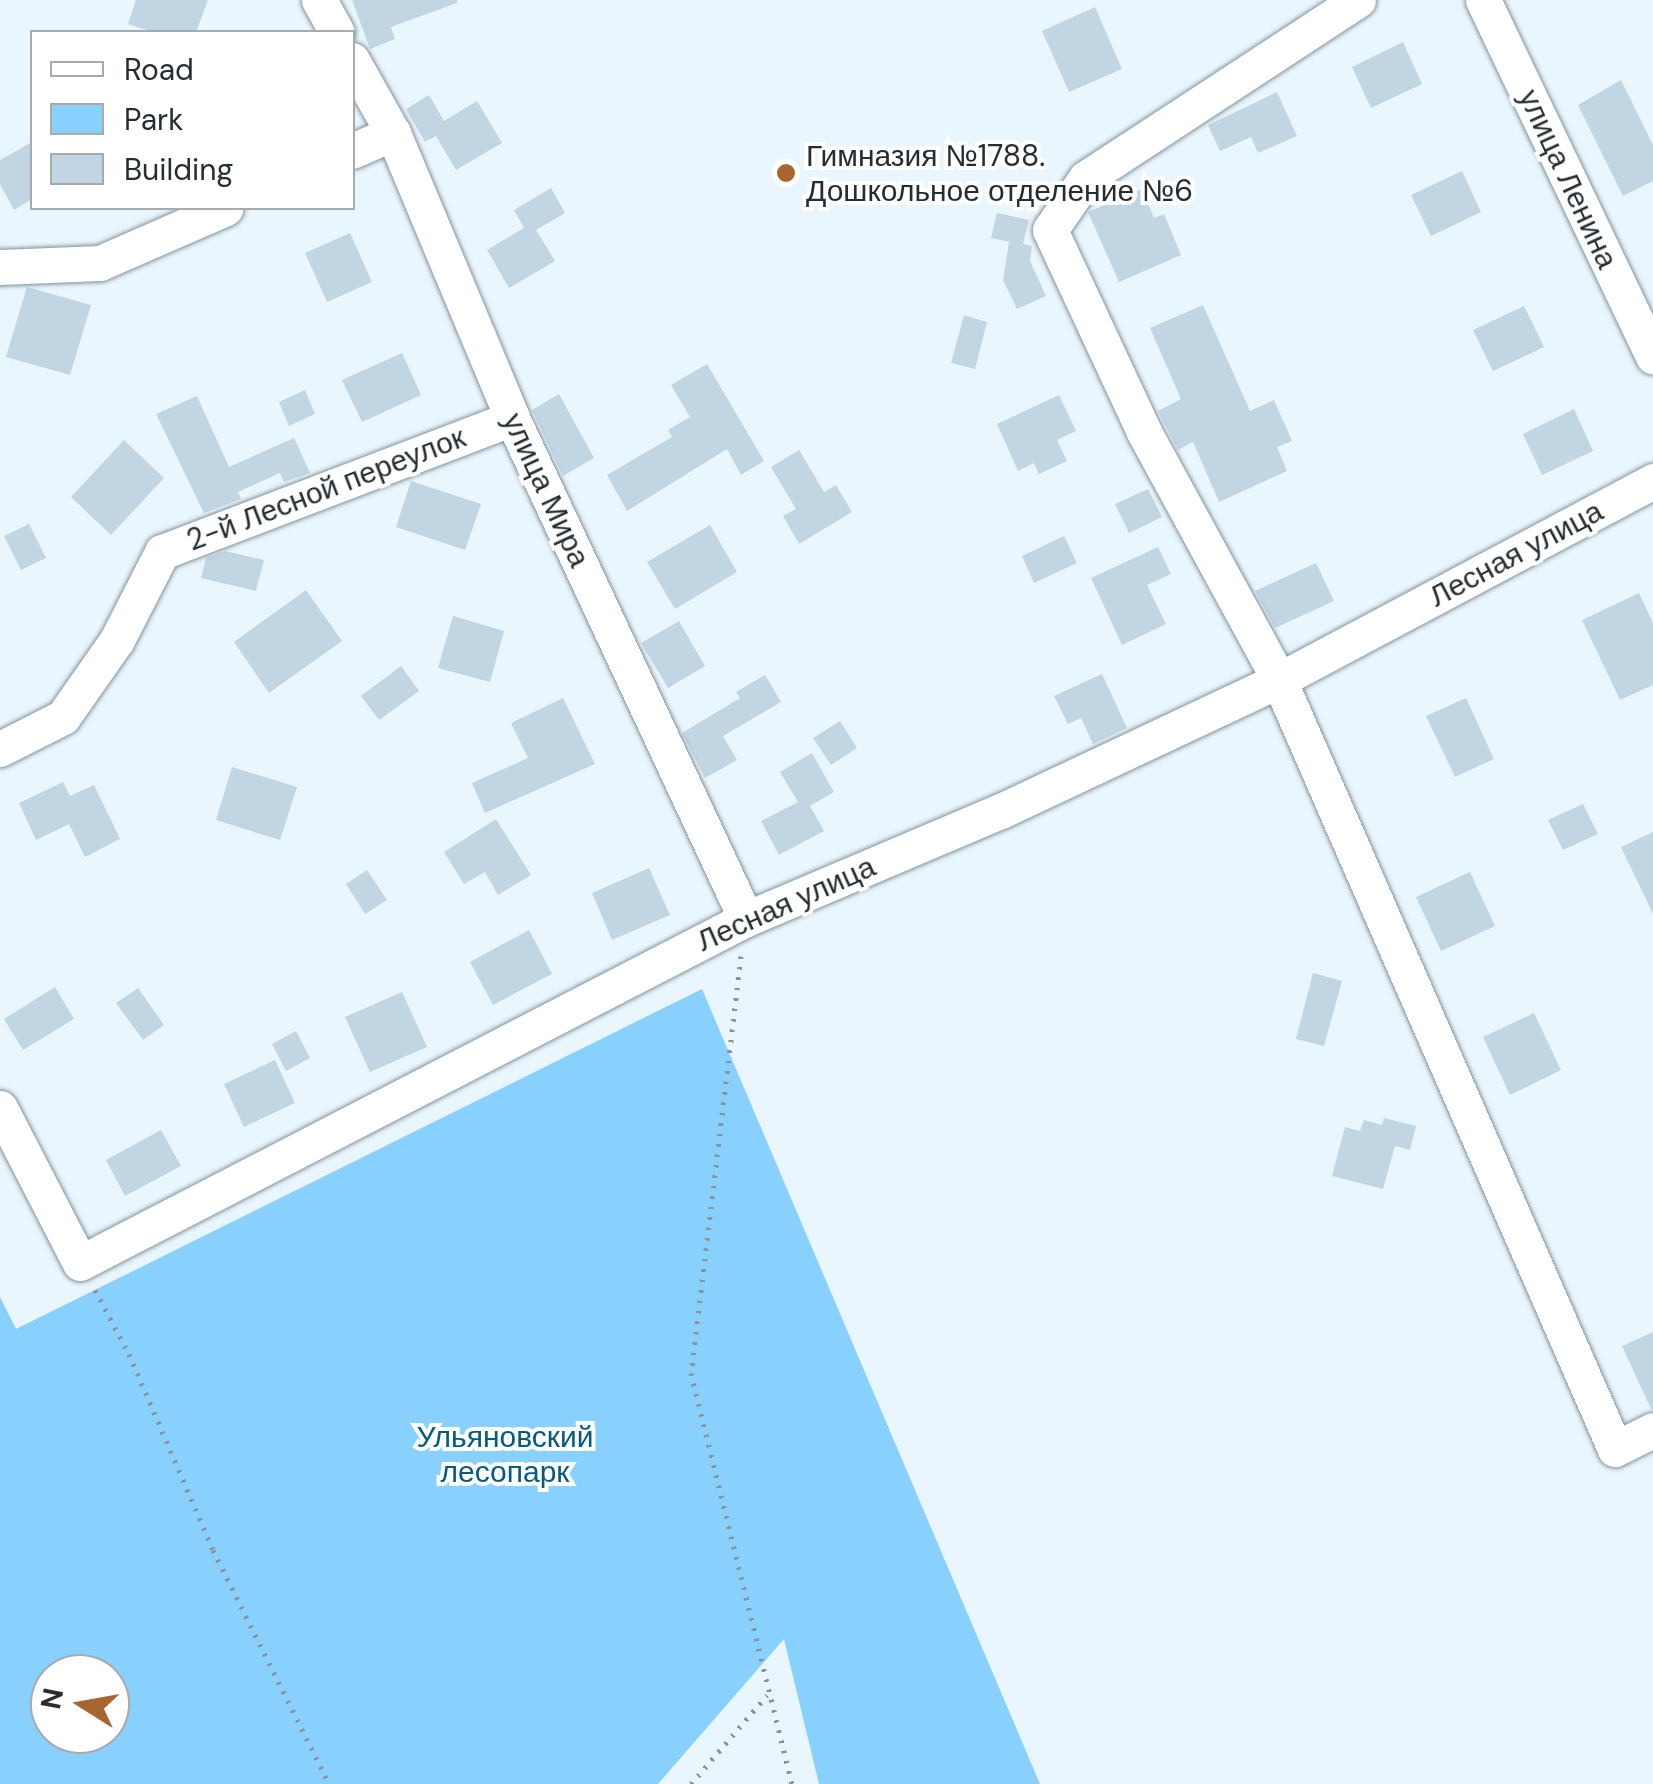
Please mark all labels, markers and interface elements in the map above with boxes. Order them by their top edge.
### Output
legend [30,30,355,210]
text: Road [124,50,194,89]
street label: улица Ленина [1511,84,1625,274]
text: Park [124,100,183,139]
place label: Гимназия №1788. Дошкольное отделение №6 [806,138,1193,208]
text: Building [124,150,233,189]
marker: Гимназия №1788. Дошкольное отделение №6 [775,162,797,184]
street label: улица Мира [495,407,597,573]
street label: 2-й Лесной переулок [182,419,470,559]
street label: Лесная улица [1423,493,1609,615]
street label: Лесная улица [691,849,881,959]
park label: Ульяновский лесопарк [417,1419,593,1490]
north arrow [30,1654,130,1754]
text: N [32,1685,72,1712]

